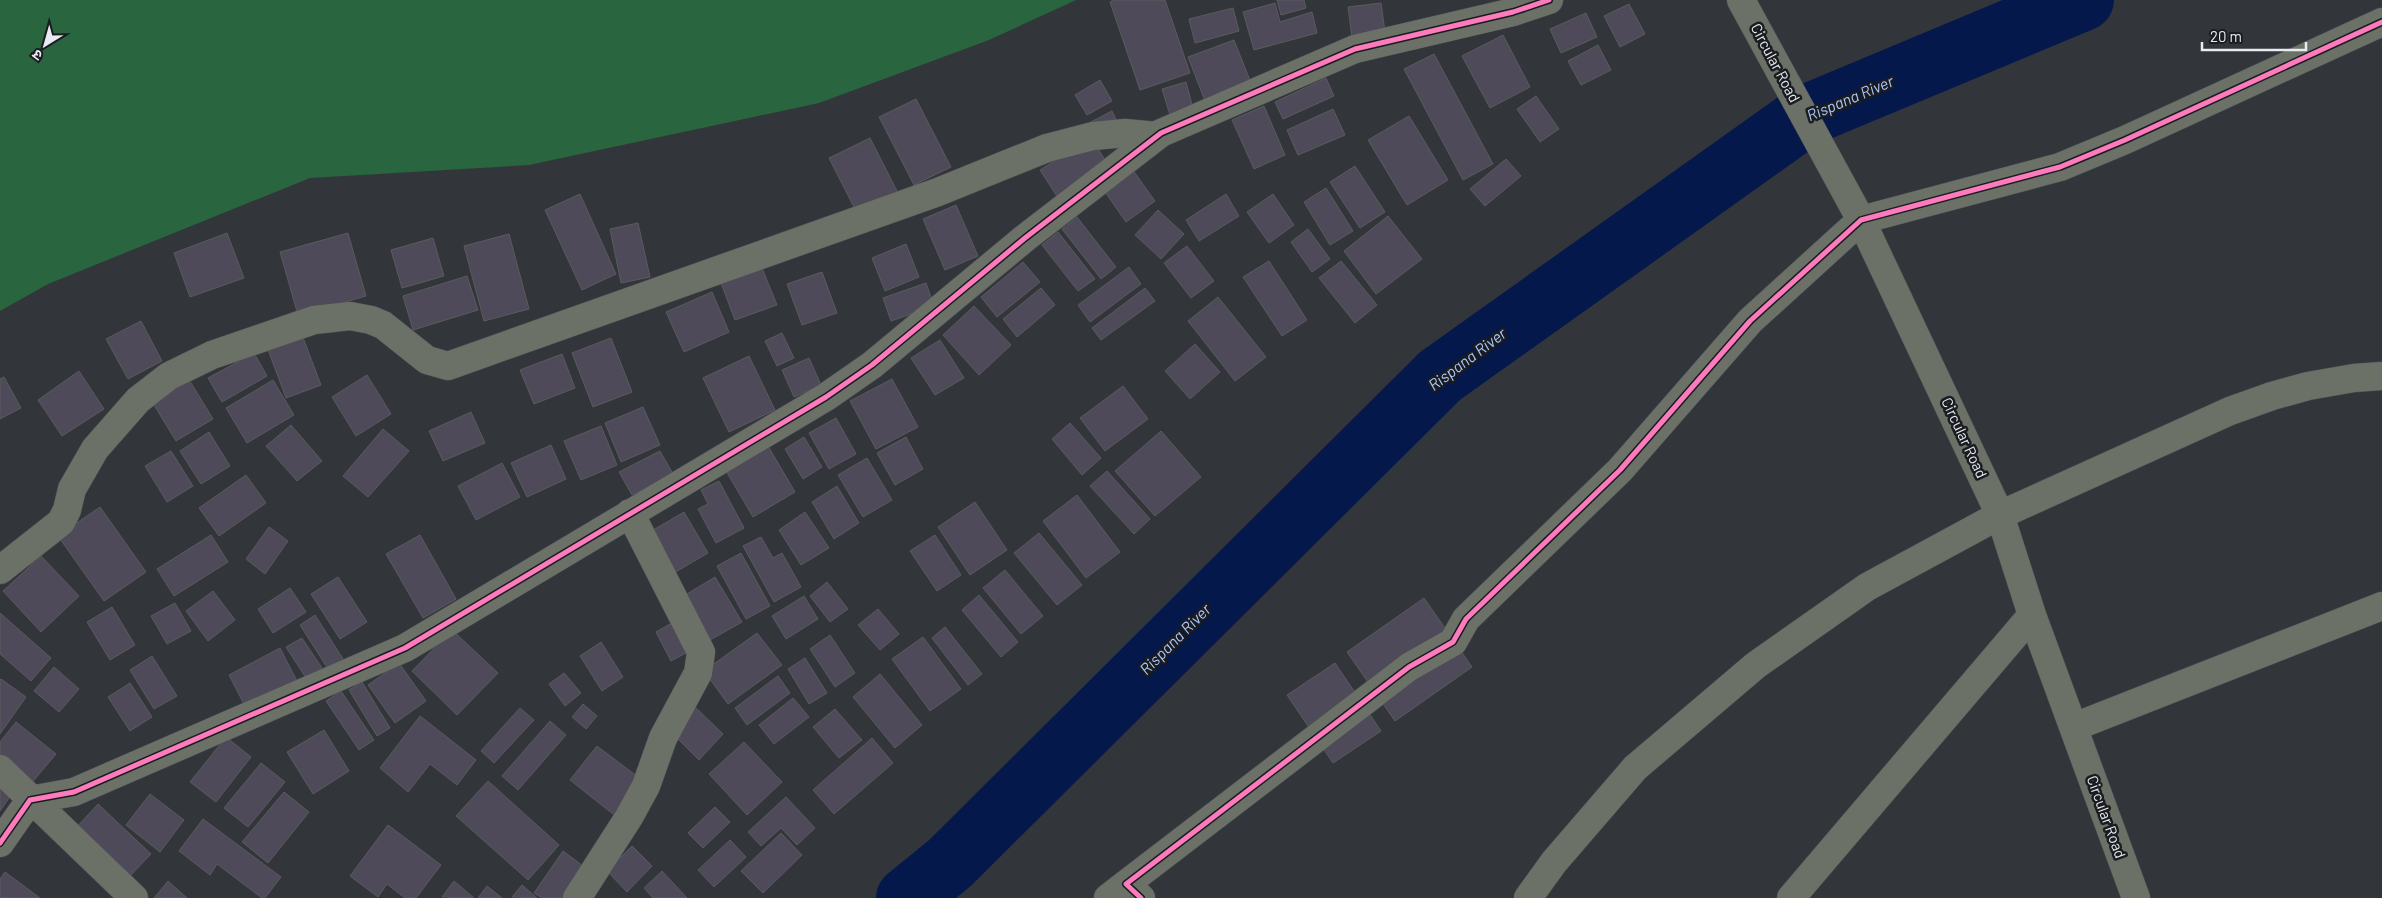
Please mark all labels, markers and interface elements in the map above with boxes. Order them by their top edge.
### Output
north arrow [20,20,70,70]
street label: Circular Road [1748,20,1804,105]
scale bar [2202,20,2306,52]
text: 20 m [2210,27,2242,45]
text: उ [28,46,45,65]
water label: Rispana River [1804,70,1897,124]
water label: Rispana River [1424,322,1510,394]
street label: Circular Road [1938,394,1991,481]
water label: Rispana River [1135,598,1215,678]
street label: Circular Road [2084,773,2130,861]

